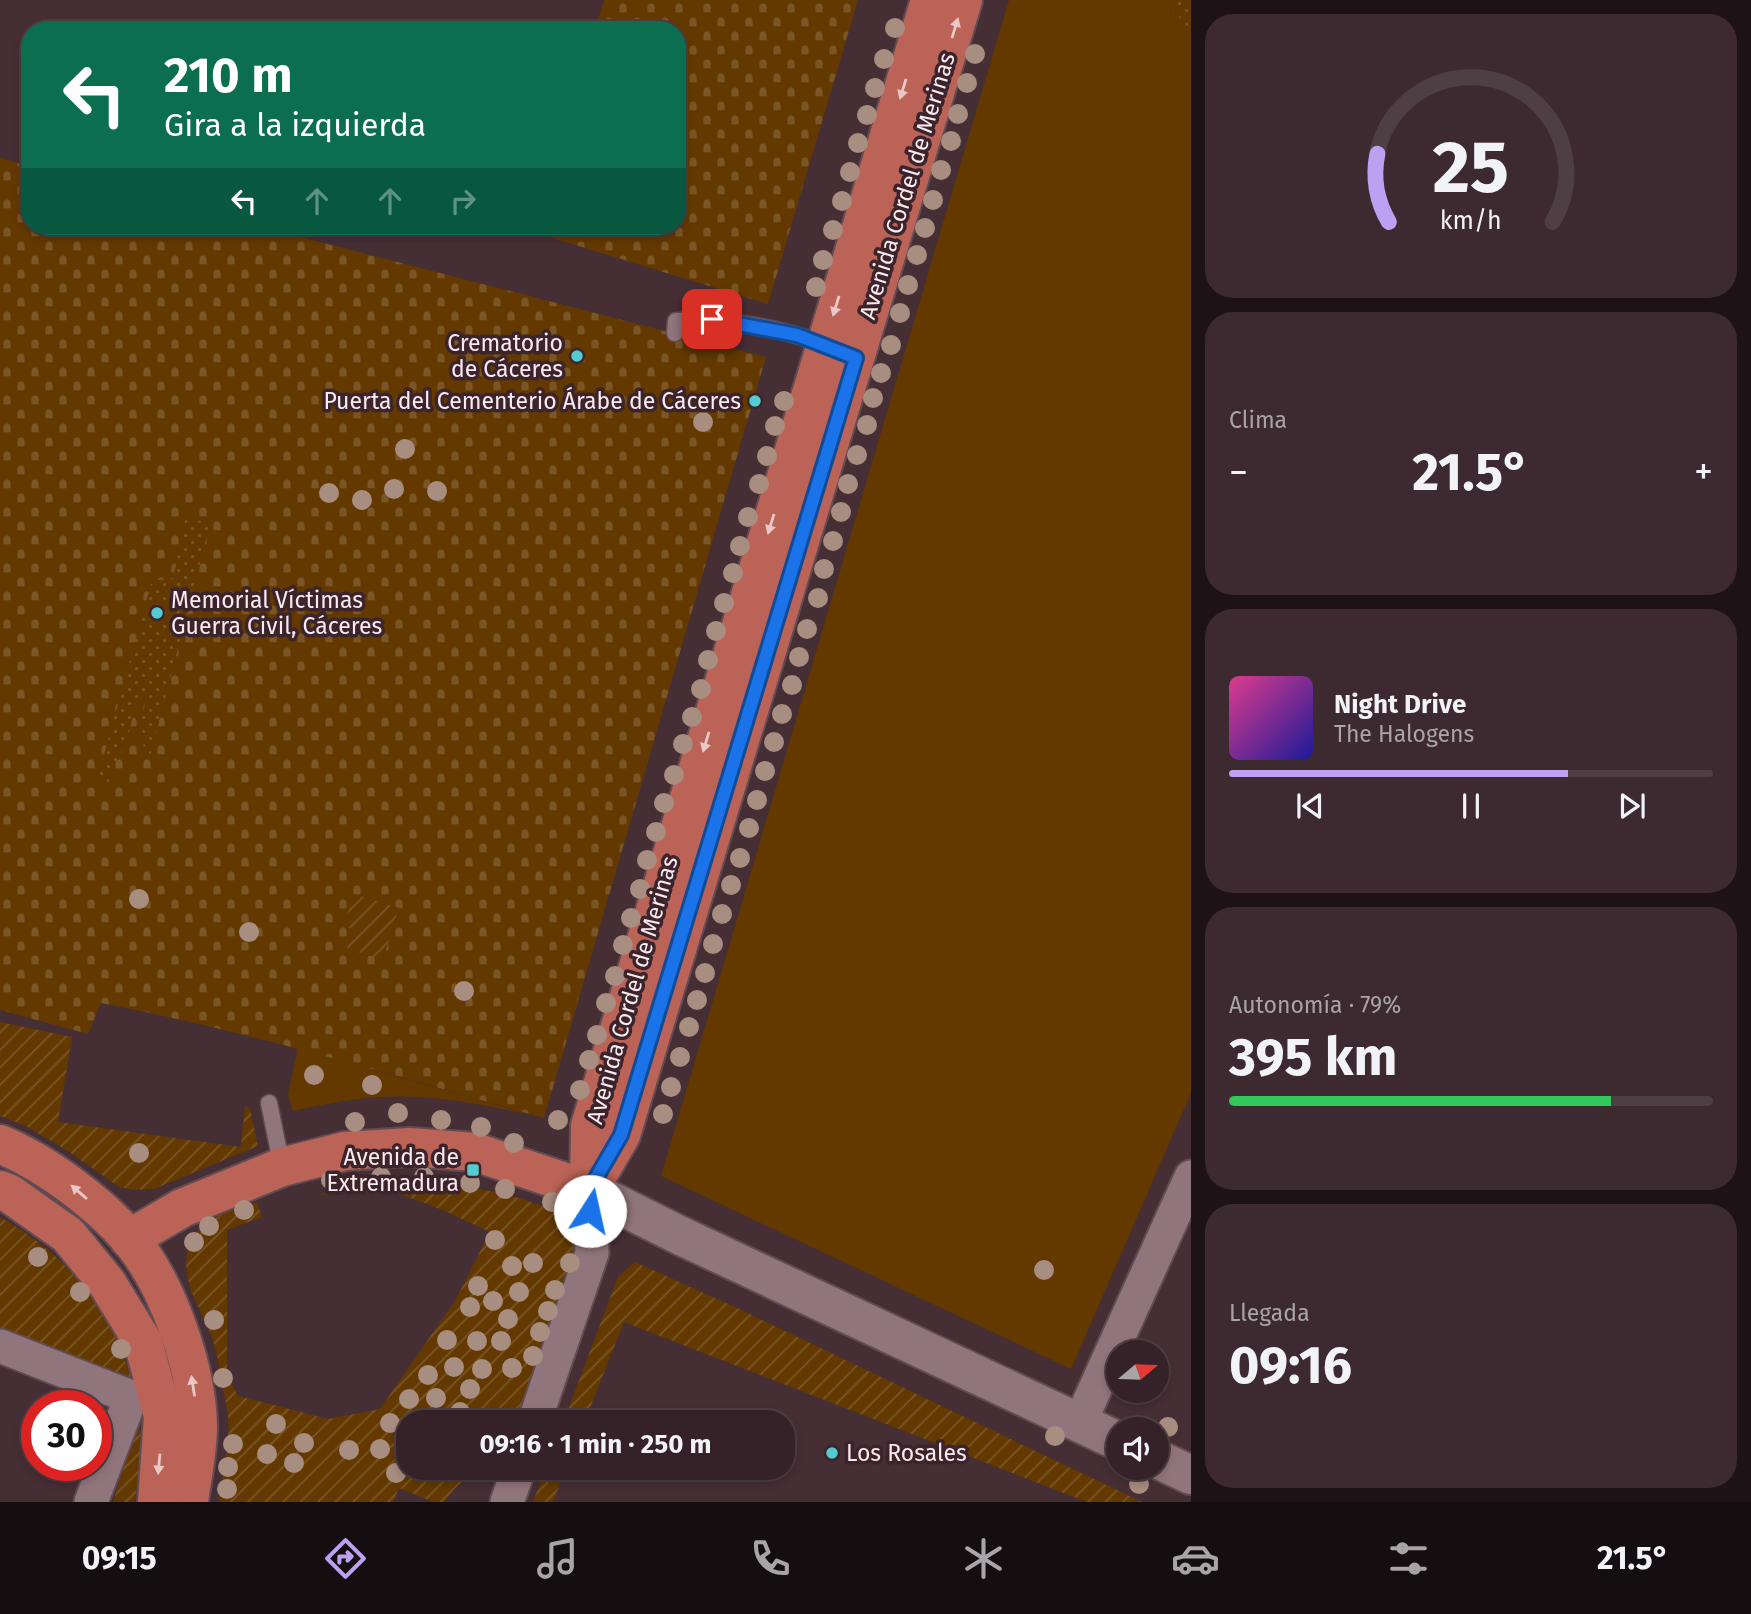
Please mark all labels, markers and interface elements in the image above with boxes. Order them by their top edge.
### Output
one-way arrow [950,17,960,38]
text: 210 m [164,46,293,105]
icon: left [49,49,140,140]
street label: Avenida Cordel de Merinas [853,49,961,323]
one-way arrow [897,78,907,99]
text: Gira a la izquierda [164,106,426,144]
text: 25 [1433,124,1509,211]
icon: left [225,182,263,220]
icon: ahead [298,182,336,220]
icon: ahead [371,182,409,220]
icon: right [444,182,482,220]
text: km/h [1440,206,1502,236]
pin [682,289,742,349]
one-way arrow [831,296,841,317]
icon: arrive [693,300,731,338]
place label: Crematorio de Cáceres [447,329,563,383]
marker: Crematorio de Cáceres [569,348,585,364]
place label: Puerta del Cementerio Árabe de Cáceres [323,386,741,415]
marker: Puerta del Cementerio Árabe de Cáceres [747,393,763,409]
text: Clima [1229,406,1287,434]
text: 21.5° [1412,441,1530,504]
text: − [1229,449,1248,495]
text: + [1694,449,1713,495]
one-way arrow [765,514,775,535]
place label: Memorial Víctimas Guerra Civil, Cáceres [171,586,382,640]
marker: Memorial Víctimas Guerra Civil, Cáceres [149,605,165,621]
text: Night Drive [1334,689,1466,720]
text: The Halogens [1334,720,1474,748]
one-way arrow [700,732,710,753]
icon: previous [1291,787,1329,825]
icon: pause [1452,787,1490,825]
icon: next [1613,787,1651,825]
street label: Avenida Cordel de Merinas [580,853,684,1127]
text: Autonomía · 79% [1229,991,1401,1019]
text: 395 km [1229,1026,1397,1089]
place label: Avenida de Extremadura [327,1143,459,1197]
marker: Avenida de Extremadura [465,1162,481,1178]
position arrow [553,1174,627,1248]
one-way arrow [70,1184,88,1200]
text: Llegada [1229,1299,1310,1327]
text: 09:16 [1229,1334,1352,1397]
north arrow [1106,1340,1169,1404]
map controls [1106,1340,1169,1480]
one-way arrow [187,1375,198,1397]
speed limit sign: 30 [21,1390,112,1481]
button: sound [1106,1417,1169,1480]
text: 09:16 · 1 min · 250 m [480,1429,711,1460]
place label: Los Rosales [846,1439,967,1467]
marker: Los Rosales [824,1445,840,1461]
one-way arrow [153,1453,164,1475]
icon: directions [321,1534,370,1583]
icon: music [533,1534,582,1583]
icon: phone [746,1534,795,1583]
icon: climate [959,1534,1008,1583]
icon: car [1171,1534,1220,1583]
icon: filters [1384,1534,1433,1583]
text: 09:15 [82,1539,157,1577]
text: 21.5° [1597,1539,1669,1577]

